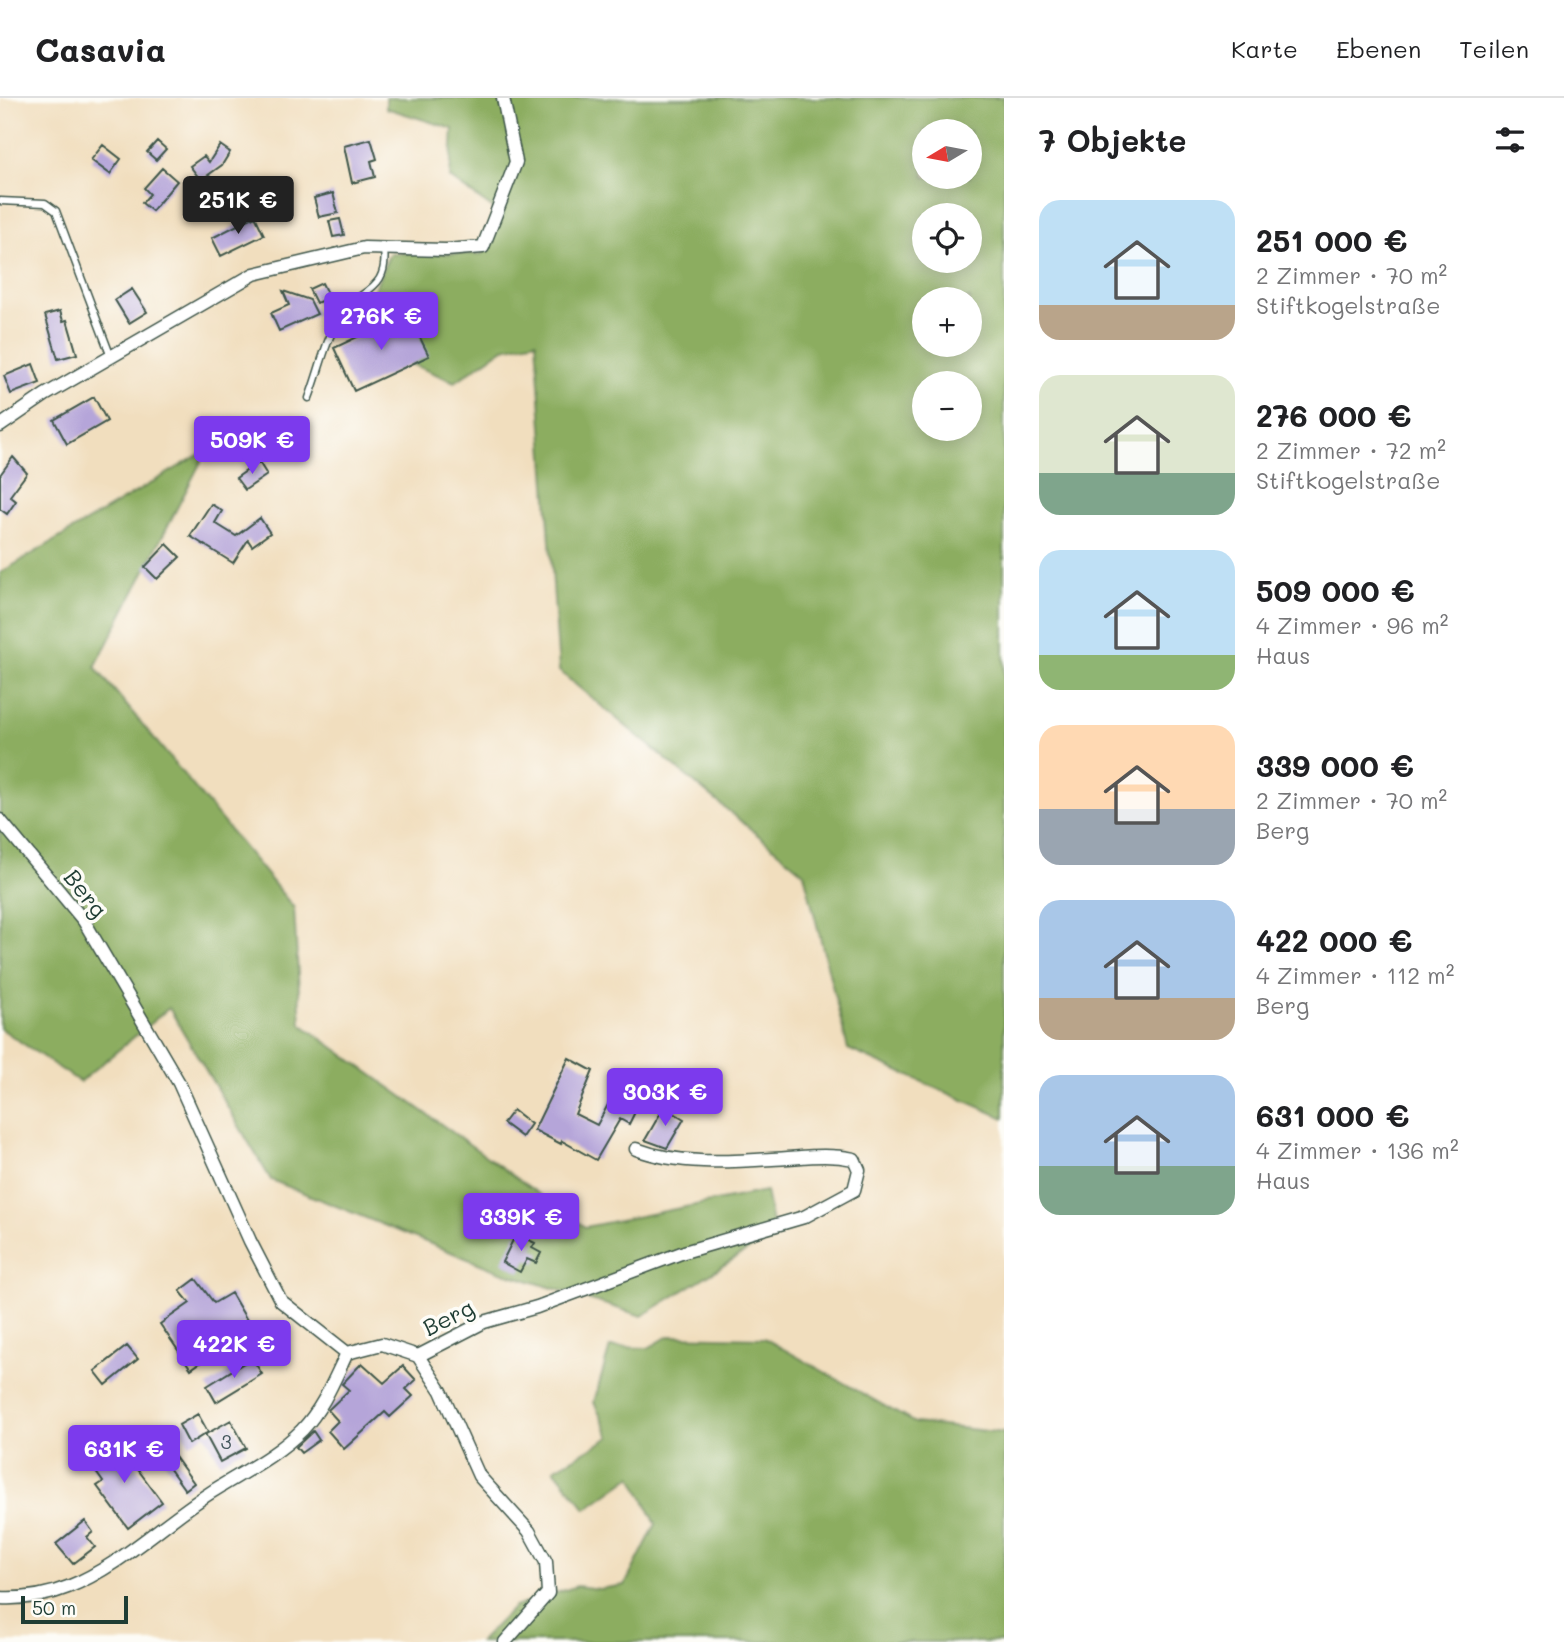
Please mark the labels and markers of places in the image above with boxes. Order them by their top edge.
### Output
pin: 251K € [181,176,295,236]
pin: 276K € [324,292,438,352]
pin: 509K € [195,416,309,476]
pin: 303K € [608,1068,722,1128]
pin: 339K € [464,1194,578,1253]
pin: 422K € [177,1320,291,1380]
pin: 631K € [67,1426,181,1485]

